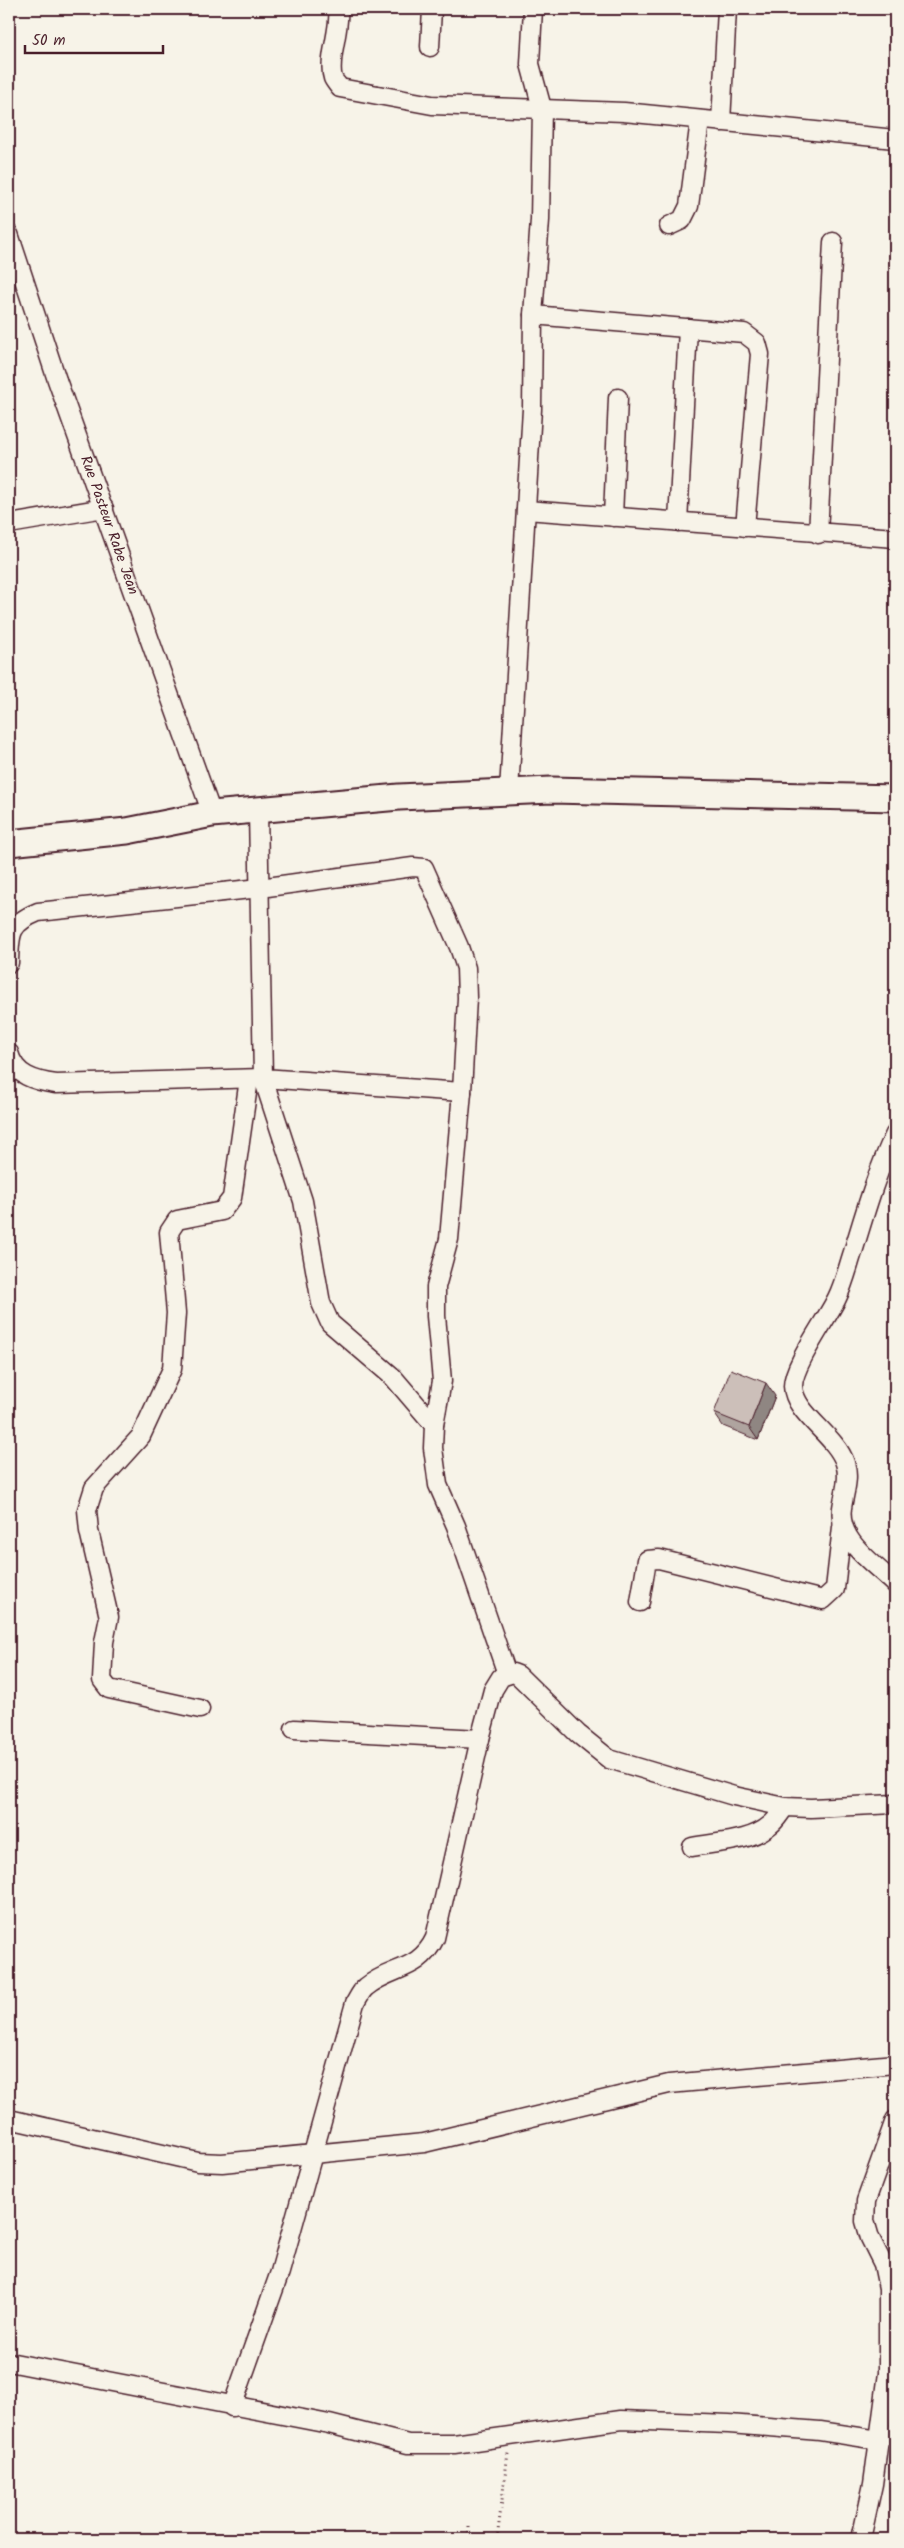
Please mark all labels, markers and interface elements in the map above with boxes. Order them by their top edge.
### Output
scale bar [25,22,162,54]
text: 50 m [32,29,66,53]
street label: Rue Pasteur Rabe Jean [73,452,145,598]

